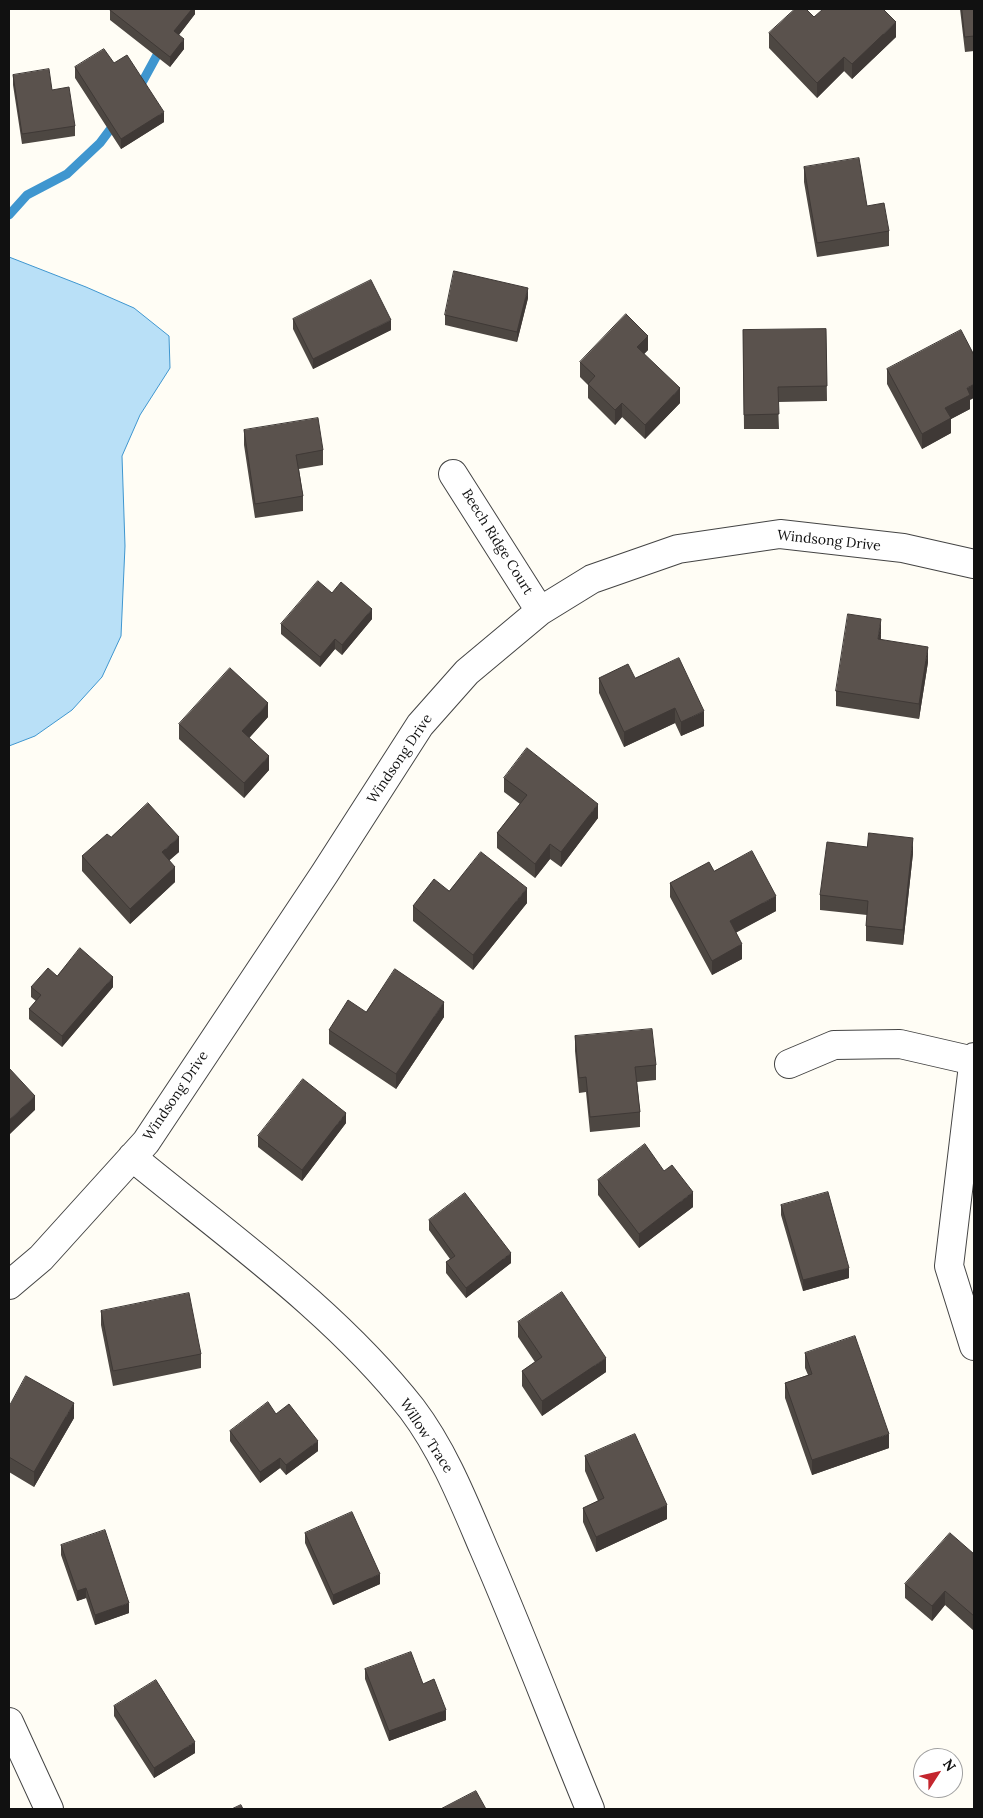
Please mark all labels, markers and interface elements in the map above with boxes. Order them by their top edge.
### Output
street label: Beech Ridge Court [458,486,536,598]
street label: Windsong Drive [776,527,882,555]
street label: Windsong Drive [364,711,436,807]
street label: Windsong Drive [140,1048,212,1144]
street label: Willow Trace [396,1396,456,1476]
north arrow [913,1748,963,1798]
text: N [939,1755,960,1775]

